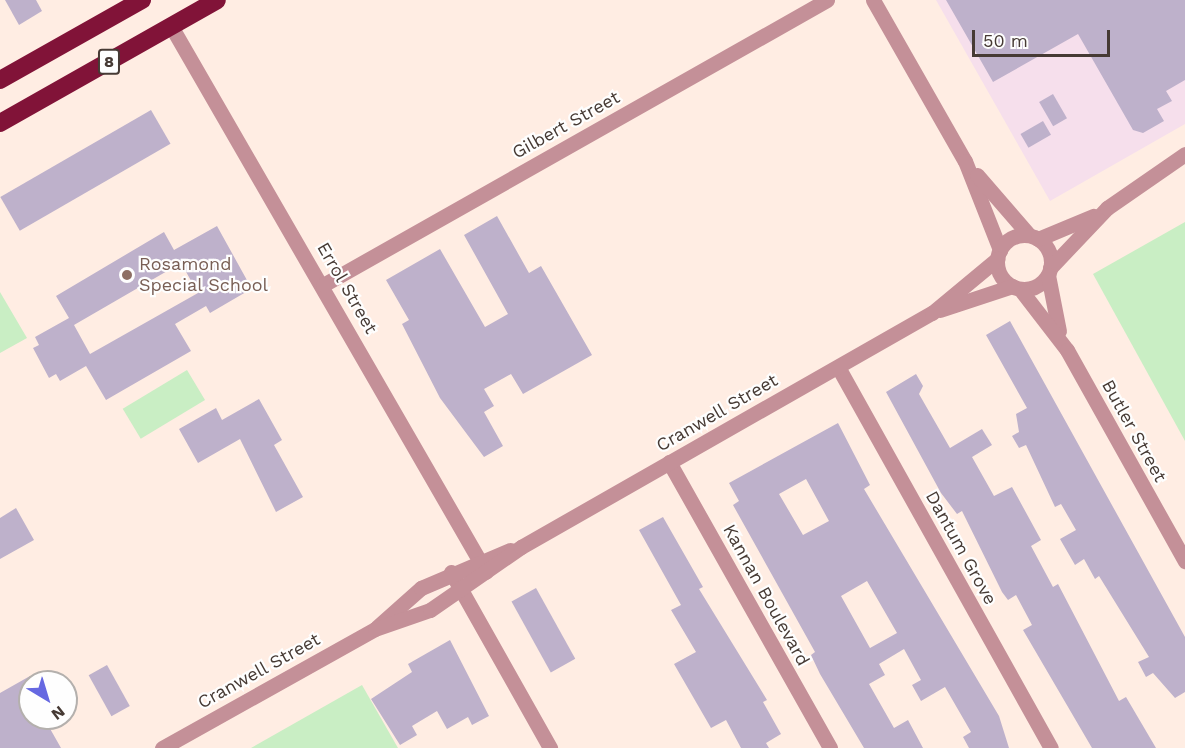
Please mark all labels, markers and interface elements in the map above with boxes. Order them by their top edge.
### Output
scale bar [975,18,1113,56]
text: 50 m [983,30,1028,51]
road number: 8 [97,49,121,75]
street label: Gilbert Street [508,87,624,163]
street label: Errol Street [312,238,382,338]
place label: Rosamond Special School [139,254,269,296]
marker: Rosamond Special School [120,268,134,282]
street label: Cranwell Street [652,369,782,457]
street label: Butler Street [1097,376,1171,486]
street label: Dantum Grove [921,487,1001,609]
street label: Kannan Boulevard [718,520,814,670]
street label: Cranwell Street [194,628,324,714]
north arrow [18,670,78,730]
text: N [48,702,69,724]

